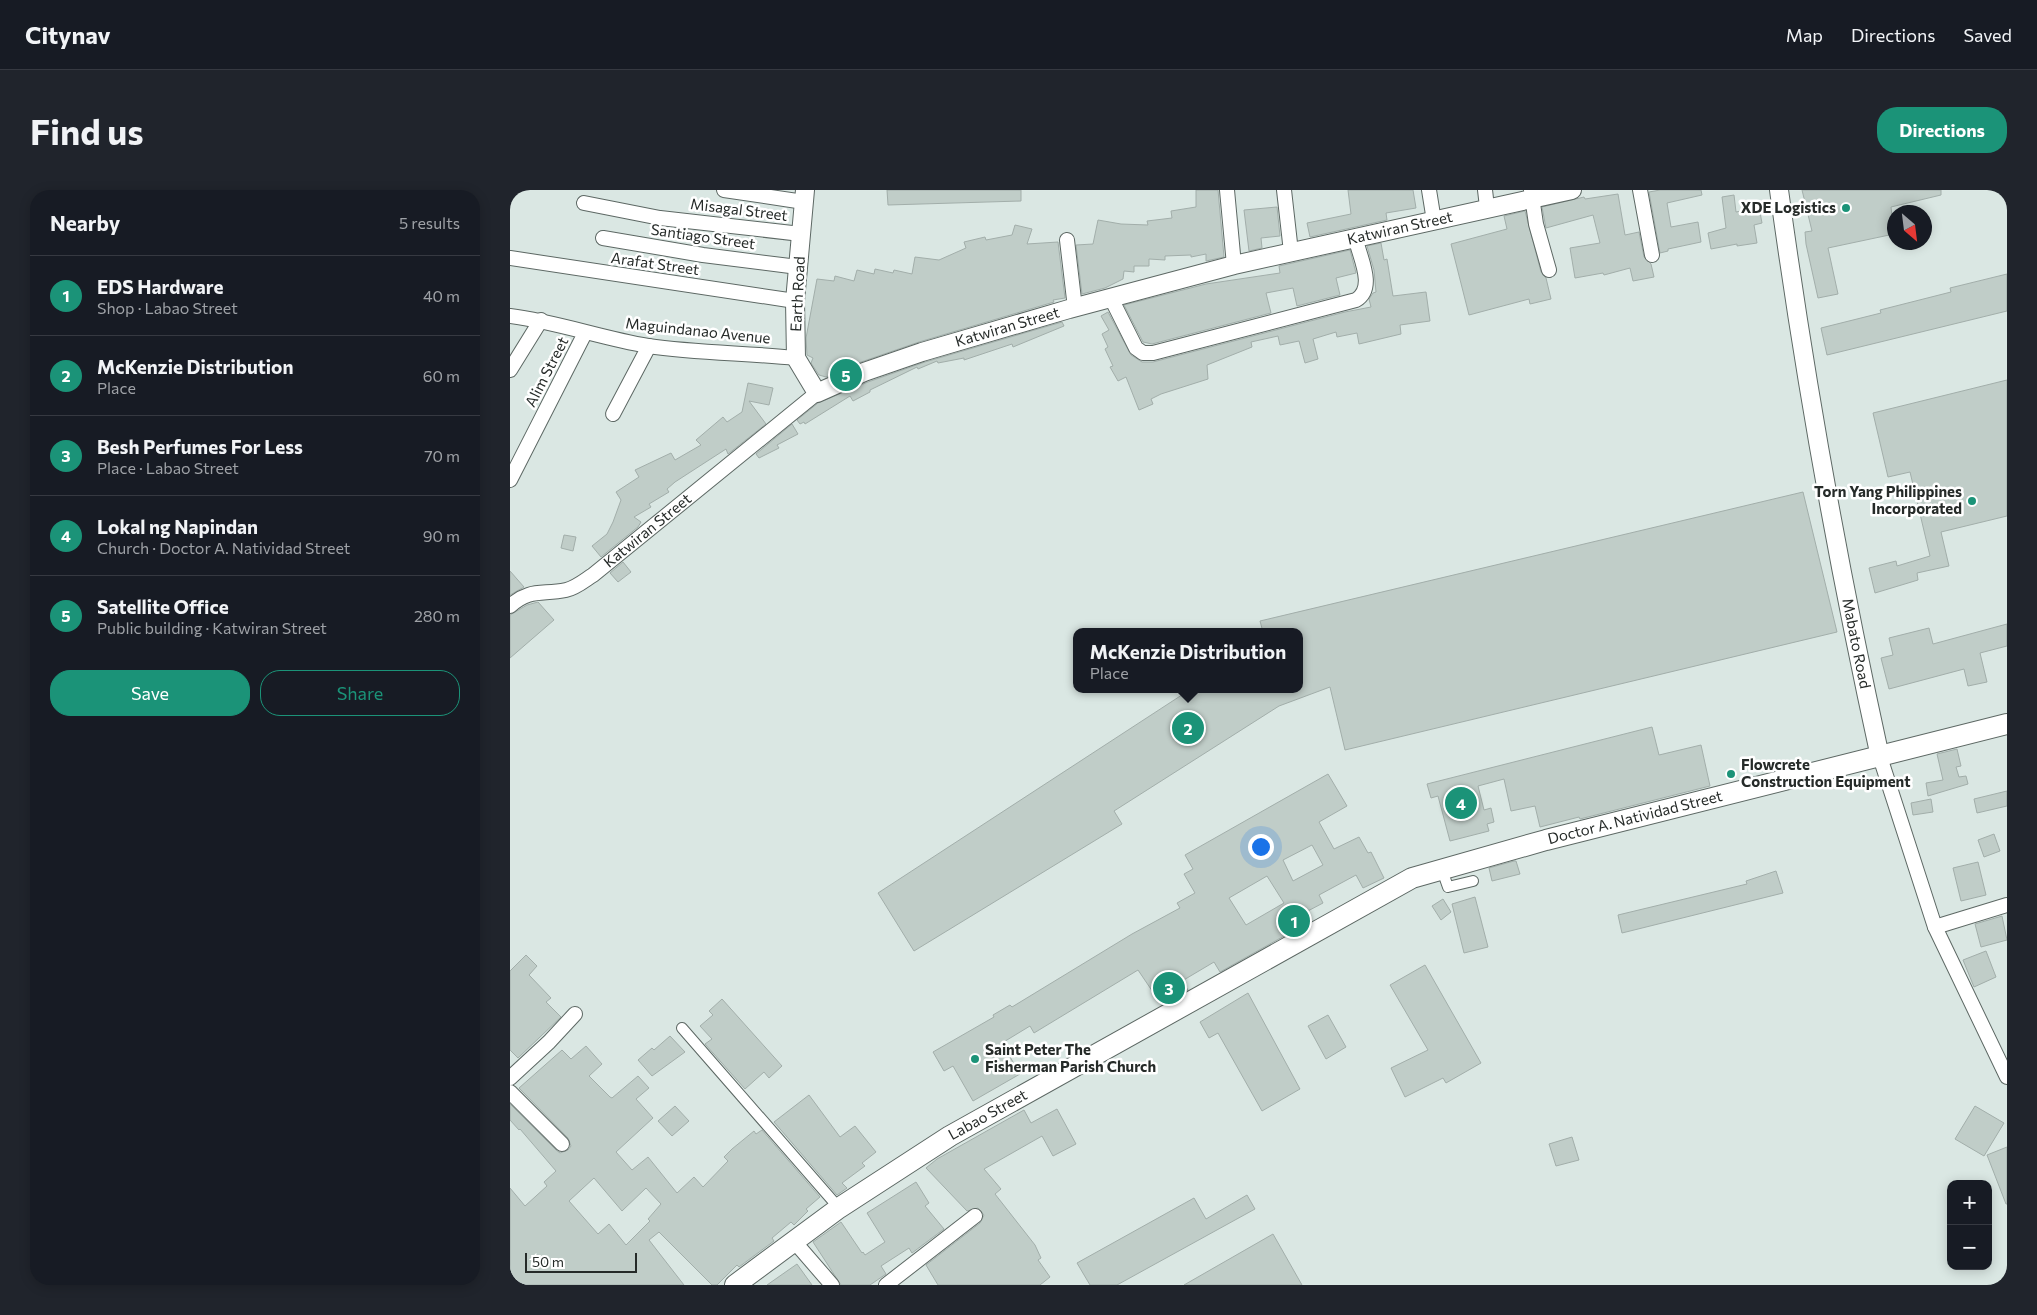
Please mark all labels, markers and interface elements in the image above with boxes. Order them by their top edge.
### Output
text: Citynav [25,20,111,49]
text: Map [1786,24,1823,46]
text: Directions [1851,24,1935,46]
text: Saved [1963,24,2012,46]
button: Directions [1877,107,2007,153]
text: Find us [30,109,144,152]
street label: Misagal Street [689,194,789,224]
place label: XDE Logistics [1741,198,1836,216]
marker: XDE Logistics [1840,202,1852,214]
north arrow [1887,205,1932,250]
street label: Katwiran Street [1345,207,1454,248]
text: Nearby [50,210,120,235]
text: 5 results [399,213,460,232]
street label: Santiago Street [650,220,757,252]
street label: Arafat Street [610,248,700,278]
street label: Earth Road [786,256,808,332]
text: EDS Hardware [97,275,223,298]
text: 1 [62,286,70,305]
text: 40 m [423,286,460,305]
text: Shop · Labao Street [97,298,238,317]
street label: Katwiran Street [953,302,1061,350]
street label: Maguindanao Avenue [625,313,772,347]
street label: Alim Street [521,333,571,410]
text: McKenzie Distribution [97,355,293,378]
pin: 5 [830,356,862,394]
text: 2 [61,366,71,385]
text: 60 m [423,366,460,385]
text: Place [97,378,136,397]
text: Besh Perfumes For Less [97,435,303,458]
text: 3 [61,446,71,465]
text: 70 m [424,446,460,465]
text: Place · Labao Street [97,458,239,477]
place label: Torn Yang Philippines Incorporated [1814,482,1962,517]
street label: Katwiran Street [600,489,694,571]
marker: Torn Yang Philippines Incorporated [1966,495,1978,507]
text: Lokal ng Napindan [97,515,258,538]
text: 4 [61,526,71,545]
text: 90 m [423,526,460,545]
text: Church · Doctor A. Natividad Street [97,538,350,557]
text: Satellite Office [97,595,229,618]
street label: Mabato Road [1839,597,1875,690]
text: 5 [61,606,71,625]
text: 280 m [414,606,460,625]
text: Public building · Katwiran Street [97,618,327,637]
popup [1073,628,1303,693]
text: McKenzie Distribution [1090,640,1286,663]
text: Place [1090,663,1129,682]
button: Save [50,670,250,716]
button: Share [260,670,460,716]
pin: 2 [1172,709,1204,747]
place label: Flowcrete Construction Equipment [1741,755,1911,790]
marker: Flowcrete Construction Equipment [1725,768,1737,780]
pin: 4 [1445,784,1477,822]
street label: Doctor A. Natividad Street [1546,786,1724,847]
your location [1248,834,1274,860]
pin: 1 [1278,902,1310,940]
pin: 3 [1153,969,1185,1007]
place label: Saint Peter The Fisherman Parish Church [985,1040,1156,1075]
marker: Saint Peter The Fisherman Parish Church [969,1053,981,1065]
street label: Labao Street [945,1085,1030,1143]
map controls [1947,1180,1992,1270]
button: + [1947,1180,1992,1225]
button: − [1947,1225,1992,1270]
scale bar [525,1250,638,1273]
text: 50 m [532,1253,564,1270]

